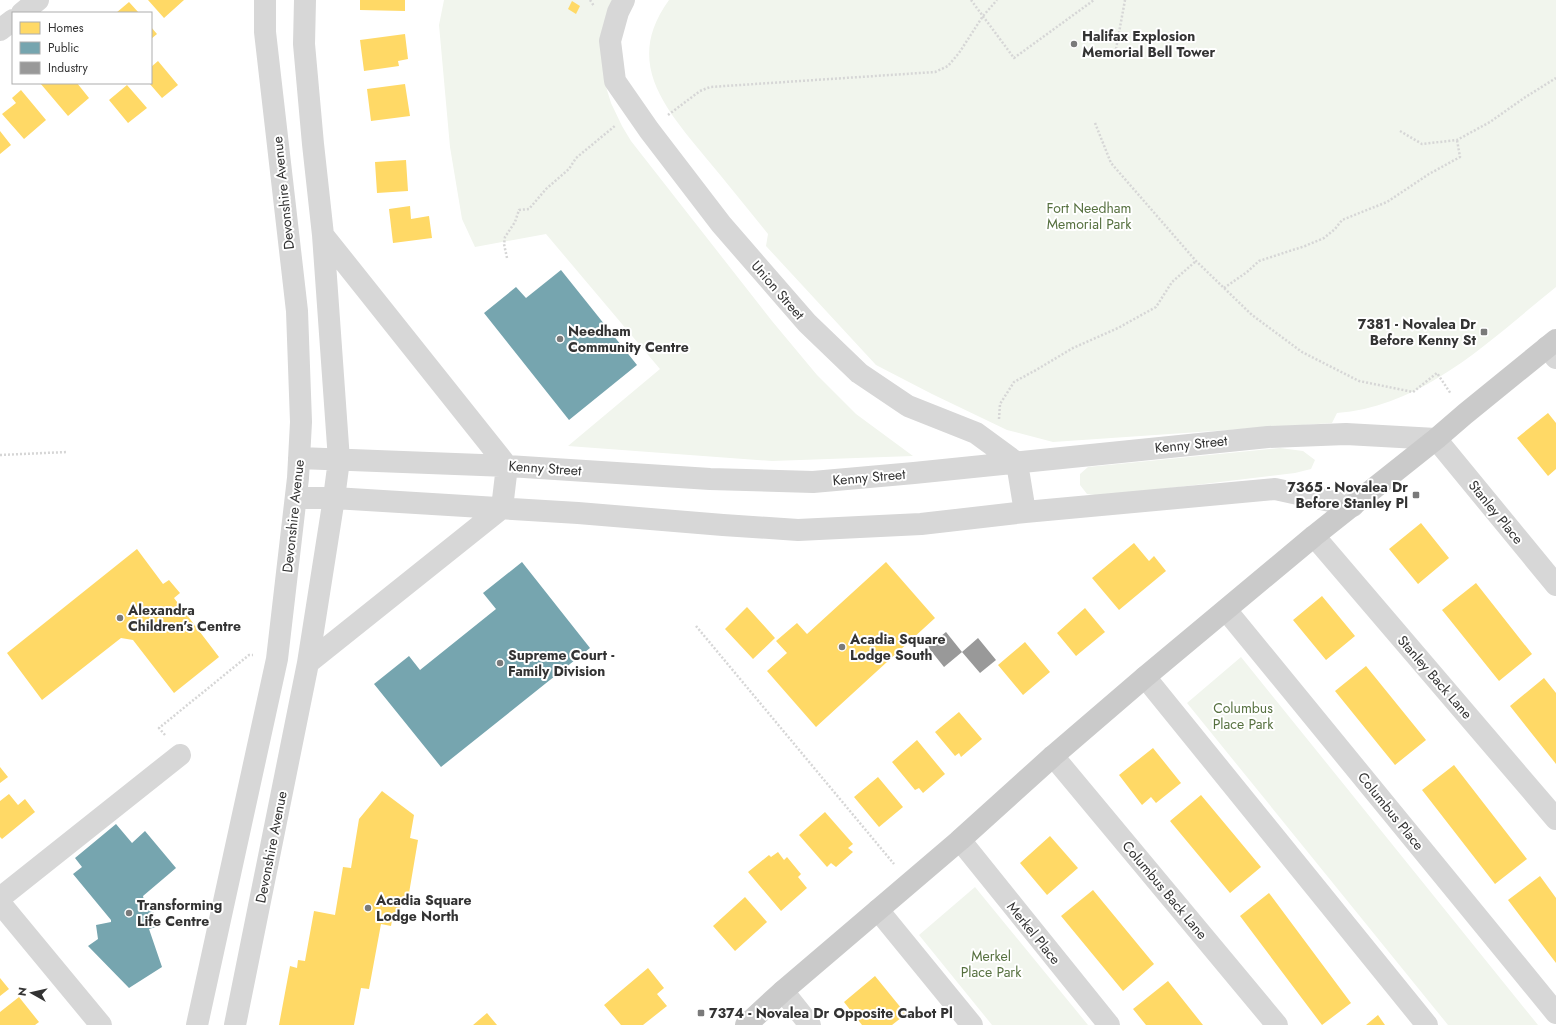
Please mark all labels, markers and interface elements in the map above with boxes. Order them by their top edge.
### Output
legend [12,12,152,84]
text: Homes [48,19,84,37]
place label: Halifax Explosion Memorial Bell Tower [1082,26,1215,62]
text: Public [48,39,79,57]
marker: Halifax Explosion Memorial Bell Tower [1069,39,1079,49]
text: Industry [48,59,89,77]
street label: Devonshire Avenue [267,135,299,251]
park label: Fort Needham Memorial Park [1047,198,1132,234]
street label: Union Street [747,256,810,324]
place label: 7381 - Novalea Dr Before Kenny St [1358,314,1477,350]
place label: Needham Community Centre [568,321,689,357]
marker: 7381 - Novalea Dr Before Kenny St [1479,327,1489,337]
marker: Needham Community Centre [555,334,565,344]
street label: Kenny Street [1154,430,1229,458]
street label: Kenny Street [508,455,583,481]
street label: Devonshire Avenue [277,458,309,574]
street label: Kenny Street [832,464,907,490]
street label: Stanley Place [1464,476,1528,548]
place label: 7365 - Novalea Dr Before Stanley Pl [1287,477,1408,513]
marker: 7365 - Novalea Dr Before Stanley Pl [1411,490,1421,500]
place label: Alexandra Children’s Centre [127,600,241,636]
marker: Alexandra Children’s Centre [115,613,125,623]
place label: Acadia Square Lodge South [849,629,946,665]
street label: Stanley Back Lane [1393,631,1477,723]
marker: Acadia Square Lodge South [837,642,847,652]
place label: Supreme Court - Family Division [508,645,615,681]
marker: Supreme Court - Family Division [495,658,505,668]
park label: Columbus Place Park [1213,698,1274,734]
street label: Columbus Place [1353,768,1429,854]
street label: Devonshire Avenue [250,789,292,905]
street label: Columbus Back Lane [1118,836,1212,944]
place label: Acadia Square Lodge North [375,890,472,926]
place label: Transforming Life Centre [137,895,222,931]
street label: Merkel Place [1002,897,1066,969]
marker: Acadia Square Lodge North [363,903,373,913]
marker: Transforming Life Centre [124,908,134,918]
park label: Merkel Place Park [961,946,1022,982]
north arrow [12,973,52,1013]
text: N [14,986,31,997]
place label: 7374 - Novalea Dr Opposite Cabot Pl [709,1003,953,1023]
marker: 7374 - Novalea Dr Opposite Cabot Pl [696,1008,706,1018]

